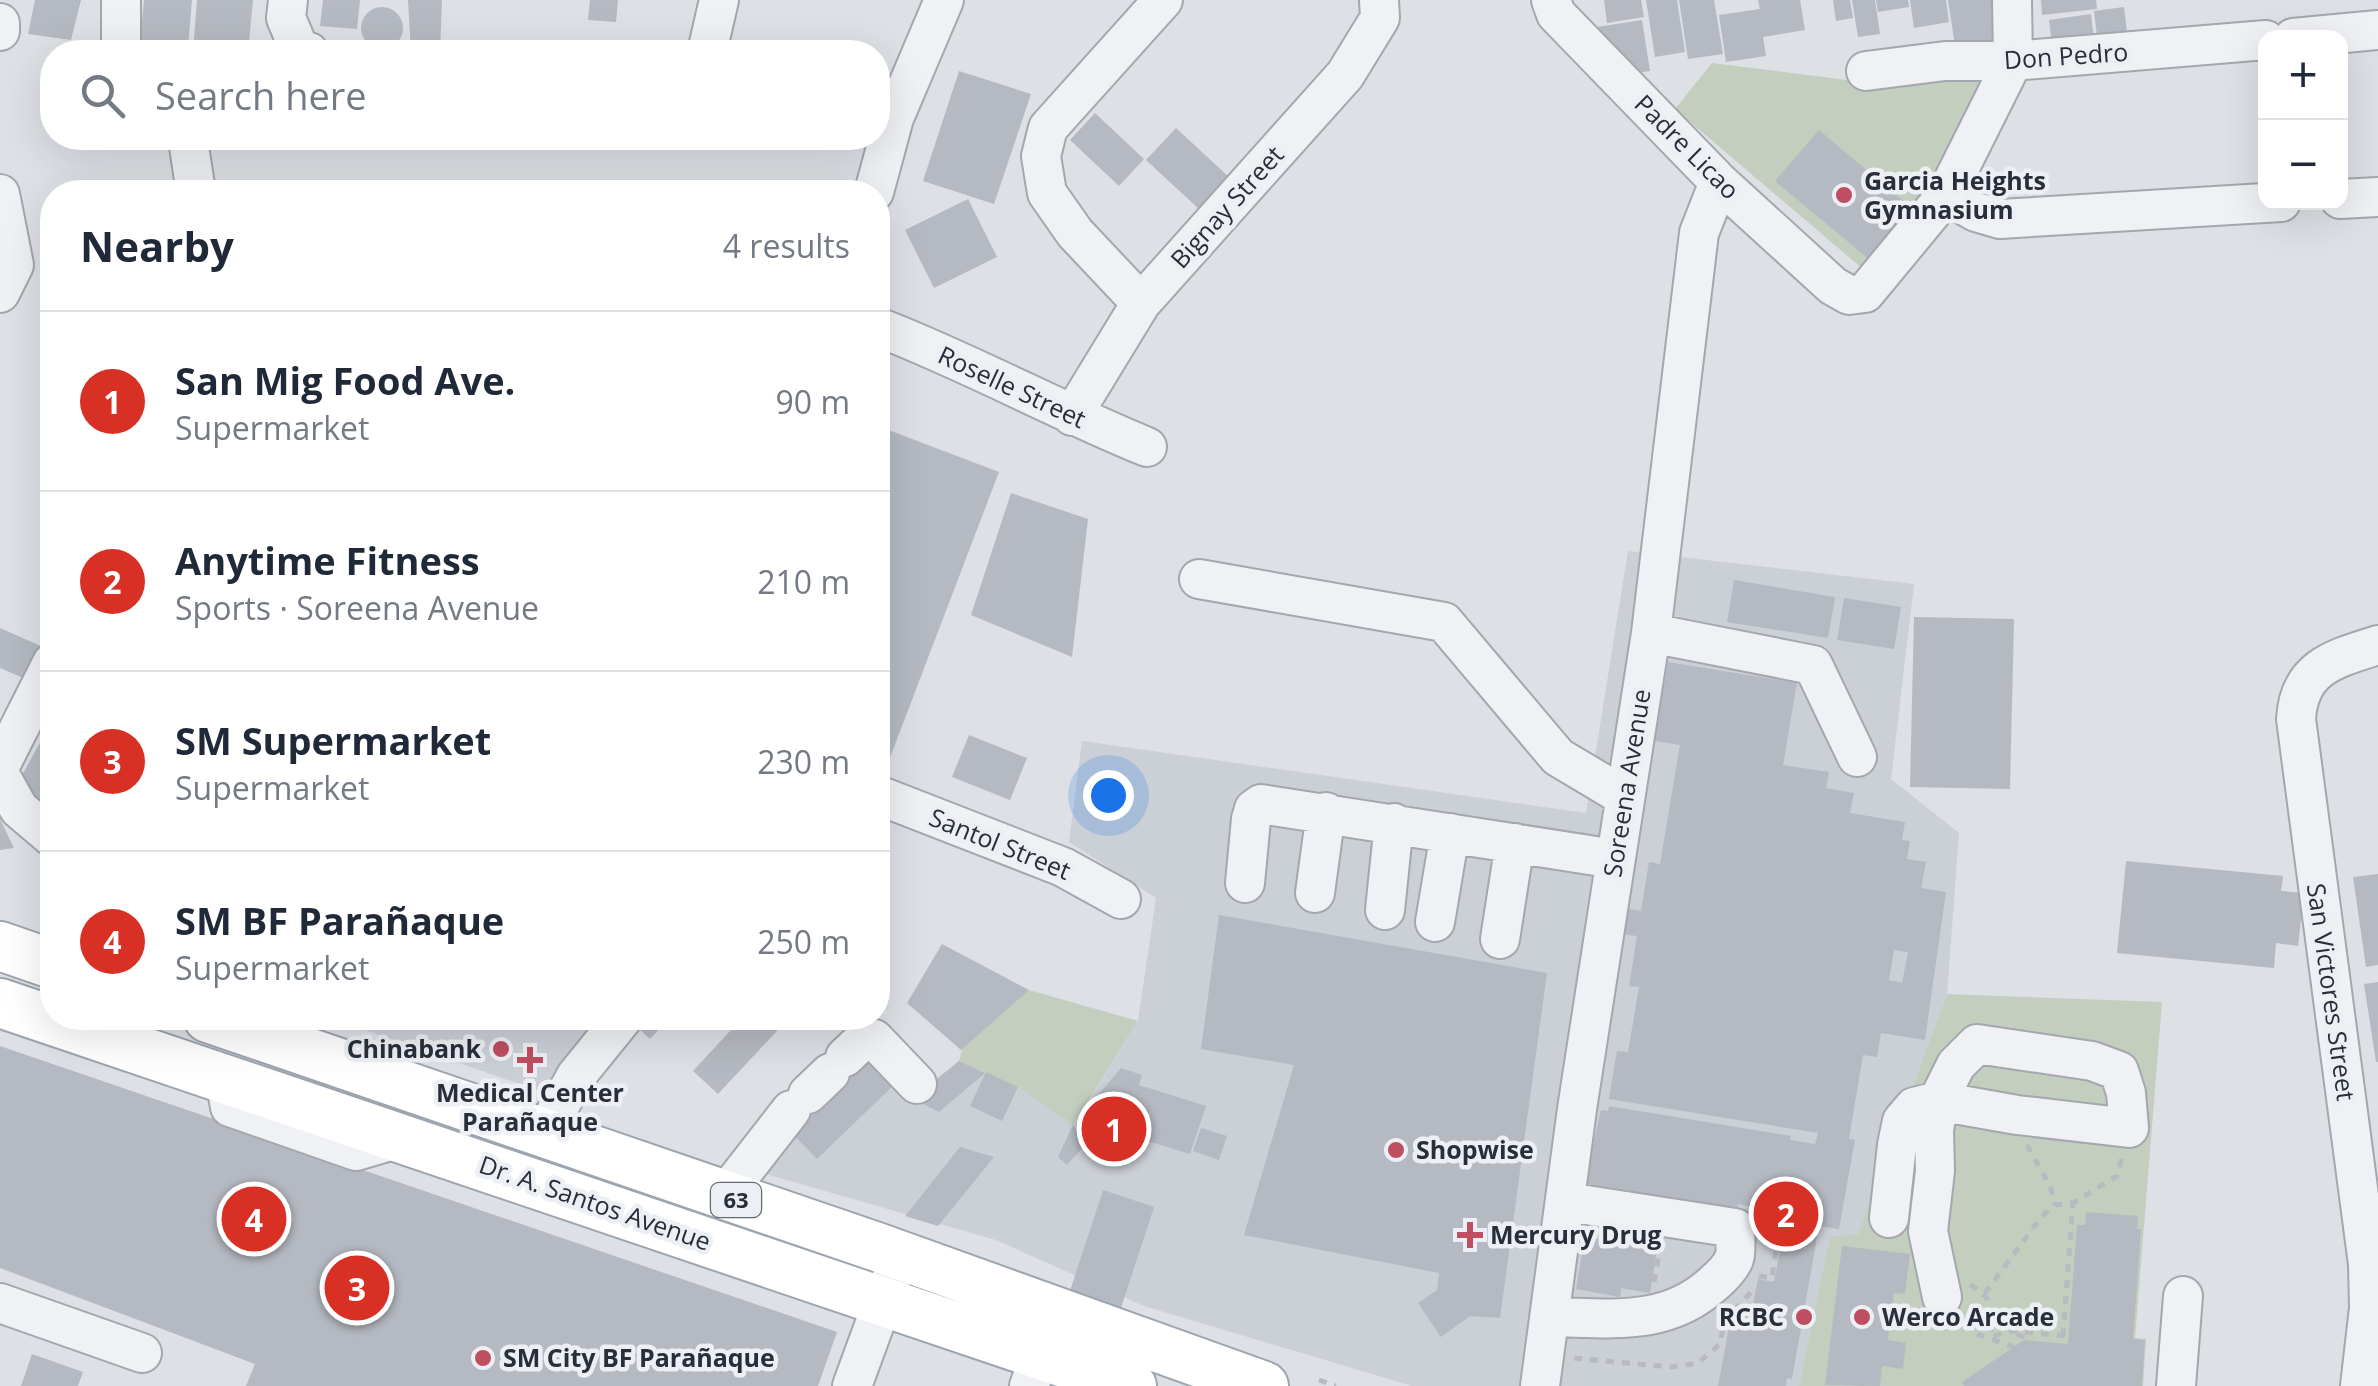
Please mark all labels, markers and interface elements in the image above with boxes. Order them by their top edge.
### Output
map controls [2258,30,2348,210]
button: + [2258,30,2348,120]
street label: Don Pedro [2003,34,2129,76]
search box [40,40,890,150]
icon: search [75,68,130,123]
text: Search here [155,69,367,121]
street label: Padre Licao [1628,86,1748,206]
button: − [2258,120,2348,210]
street label: Bignay Street [1162,138,1291,275]
place label: Garcia Heights Gymnasium [1864,163,2046,226]
marker: Garcia Heights Gymnasium [1833,184,1855,206]
text: Nearby [80,217,234,274]
text: 4 results [723,224,850,267]
street label: Roselle Street [933,337,1092,435]
text: San Mig Food Ave. [175,354,515,406]
text: 1 [103,380,122,423]
text: 90 m [775,380,850,423]
text: Supermarket [175,406,369,449]
text: Anytime Fitness [175,534,480,586]
text: 2 [103,560,122,603]
text: 210 m [757,560,850,603]
text: Sports · Soreena Avenue [175,586,539,629]
street label: Soreena Avenue [1594,686,1658,879]
text: SM Supermarket [175,714,491,766]
text: 3 [103,740,122,783]
text: 230 m [757,740,850,783]
text: Supermarket [175,766,369,809]
your location [1083,770,1134,821]
street label: Santol Street [925,799,1076,887]
street label: San Victores Street [2300,881,2364,1103]
text: SM BF Parañaque [175,894,504,946]
text: 4 [103,920,122,963]
text: 250 m [757,920,850,963]
text: Supermarket [175,946,369,989]
place label: Chinabank [347,1031,481,1065]
marker: Chinabank [490,1038,512,1060]
marker: Medical Center Parañaque [517,1047,543,1073]
place label: Medical Center Parañaque [436,1075,624,1138]
pin: 1 [1082,1092,1146,1166]
place label: Shopwise [1416,1132,1534,1166]
marker: Shopwise [1385,1139,1407,1161]
street label: Dr. A. Santos Avenue [475,1146,716,1258]
pin: 2 [1754,1176,1818,1252]
pin: 4 [222,1182,286,1256]
road number: 63 [711,1183,761,1217]
place label: Mercury Drug [1490,1217,1661,1251]
marker: Mercury Drug [1459,1224,1481,1246]
pin: 3 [324,1250,390,1326]
place label: RCBC [1719,1299,1784,1333]
place label: Werco Arcade [1882,1299,2054,1333]
marker: RCBC [1793,1306,1815,1328]
marker: Werco Arcade [1851,1306,1873,1328]
place label: SM City BF Parañaque [503,1340,775,1374]
marker: SM City BF Parañaque [472,1347,494,1369]

